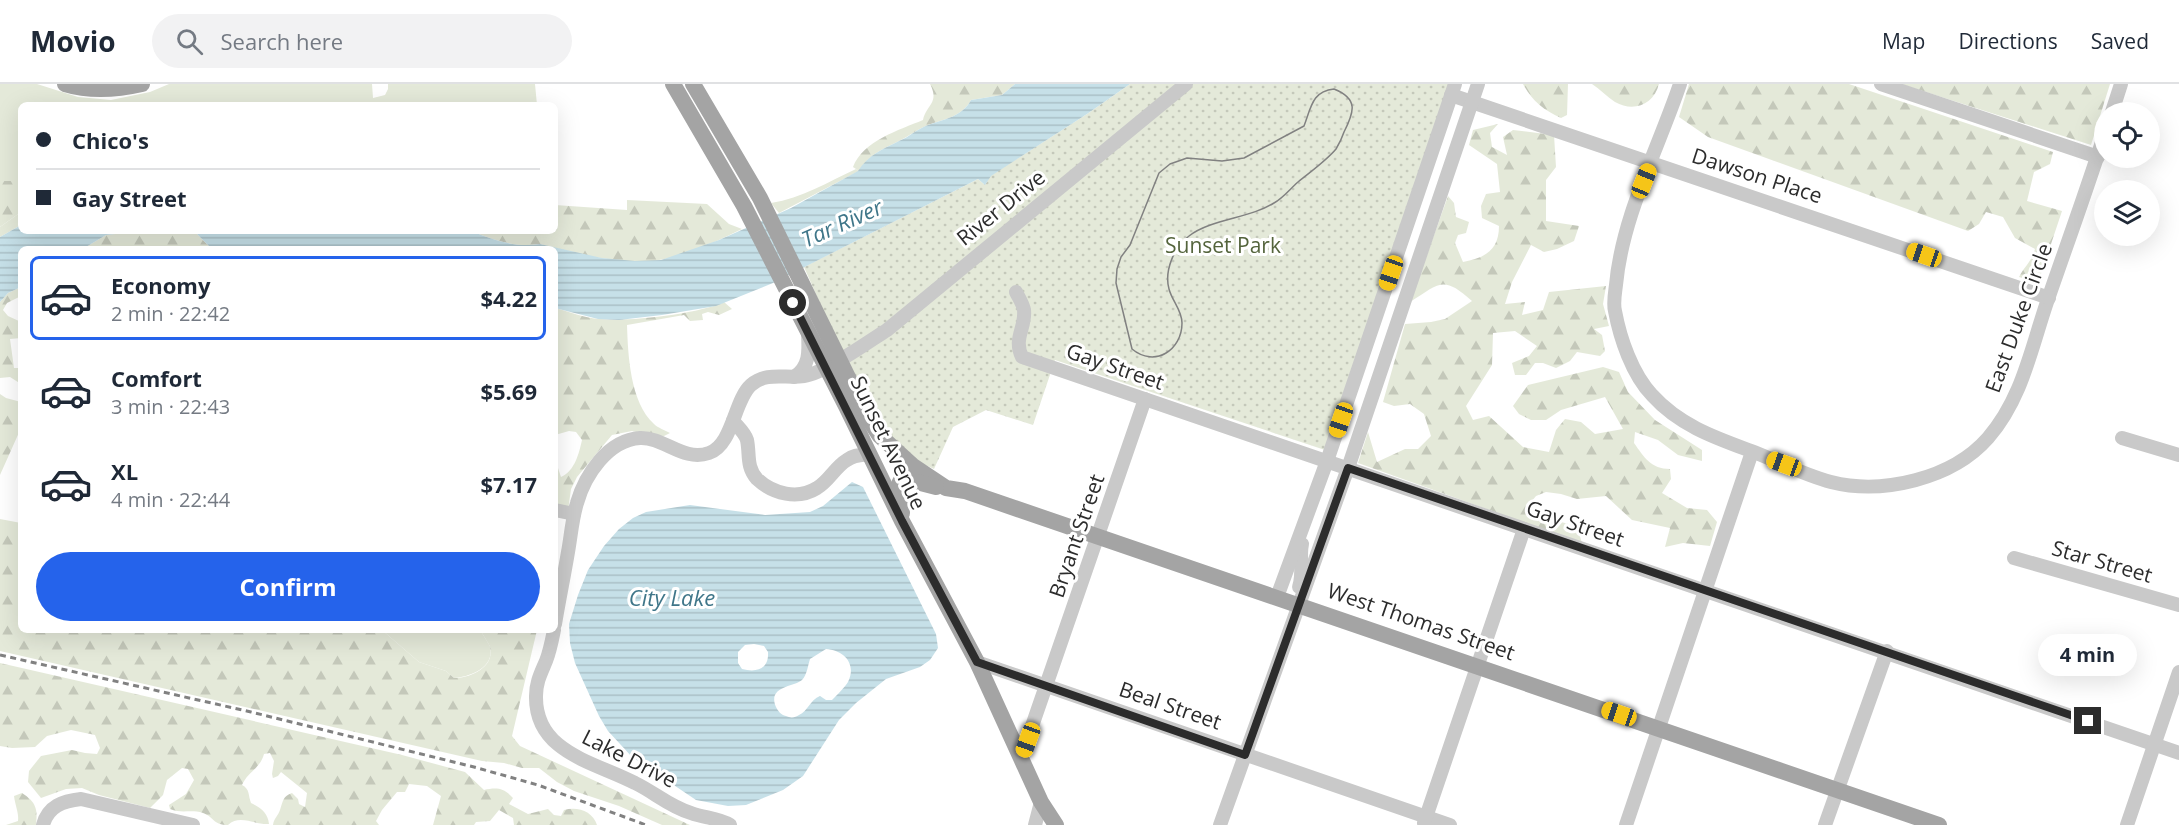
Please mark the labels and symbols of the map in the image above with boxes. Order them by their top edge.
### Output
street label: Dawson Place [1688,141,1826,209]
car [1629,161,1659,201]
street label: River Drive [950,163,1050,251]
water label: Tar River [796,190,888,253]
park label: Sunset Park [1165,231,1281,259]
street label: East Duke Circle [1978,239,2058,396]
car [1904,241,1944,269]
car [1377,253,1405,293]
route start [779,289,806,316]
street label: Gay Street [1063,336,1168,396]
street label: Sunset Avenue [845,371,933,514]
car [1327,400,1355,440]
car [1764,449,1804,479]
street label: Bryant Street [1042,470,1110,601]
street label: Gay Street [1523,493,1628,553]
street label: Star Street [2049,533,2156,589]
street label: West Thomas Street [1324,576,1519,666]
water label: City Lake [629,582,715,612]
callout: 4 min [2038,634,2138,676]
street label: Beal Street [1115,674,1225,736]
car [1599,700,1639,728]
route end [2074,707,2101,734]
car [1013,720,1043,760]
street label: Lake Drive [578,722,681,794]

